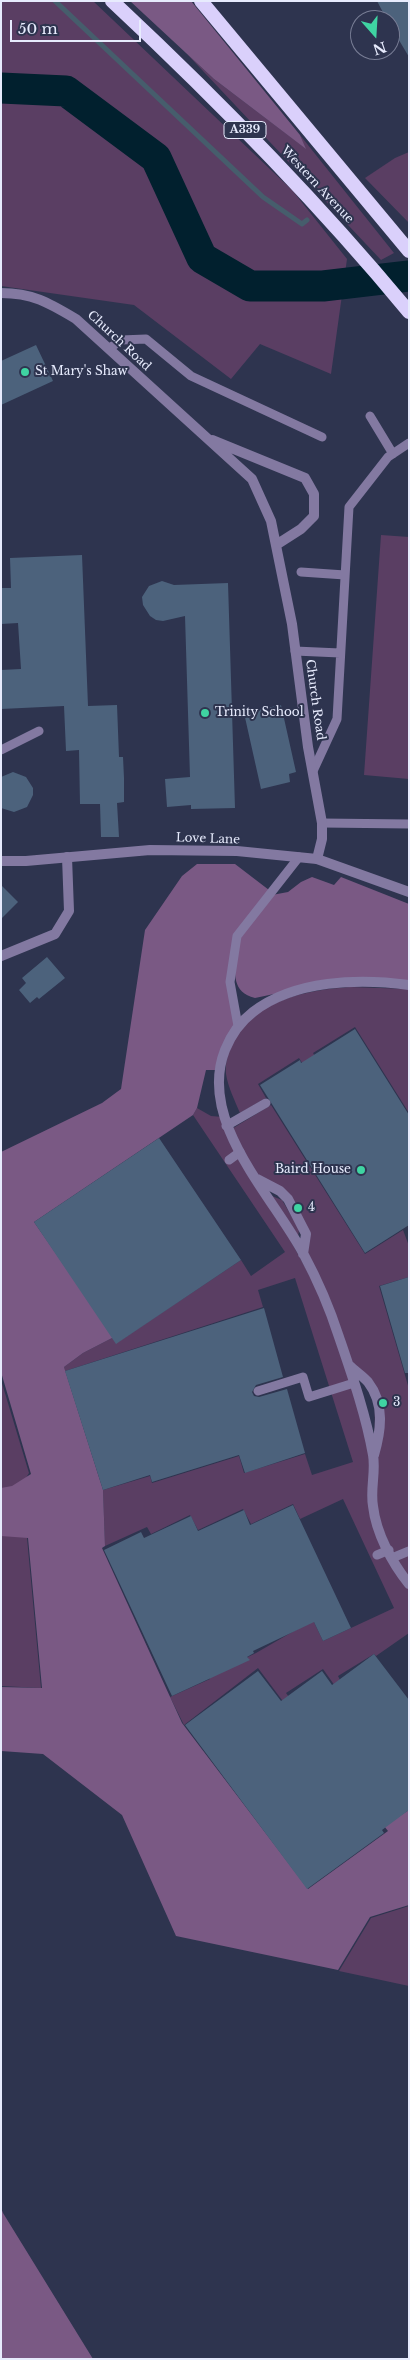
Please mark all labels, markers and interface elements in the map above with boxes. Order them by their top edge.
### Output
scale bar [12,10,144,42]
north arrow [350,10,400,60]
text: 50 m [18,19,58,38]
text: N [370,38,389,59]
road number: A339 [224,122,266,138]
street label: Western Avenue [278,144,356,226]
street label: Church Road [84,308,154,374]
place label: St Mary's Shaw [35,365,128,379]
marker: St Mary's Shaw [19,366,31,378]
street label: Church Road [302,659,328,741]
place label: Trinity School [215,706,304,720]
marker: Trinity School [199,707,211,719]
street label: Love Lane [176,831,240,847]
place label: Baird House [275,1163,351,1177]
marker: Baird House [355,1164,367,1176]
place label: 4 [308,1201,315,1215]
marker: 4 [292,1202,304,1214]
place label: 3 [393,1396,400,1410]
marker: 3 [377,1397,389,1409]

